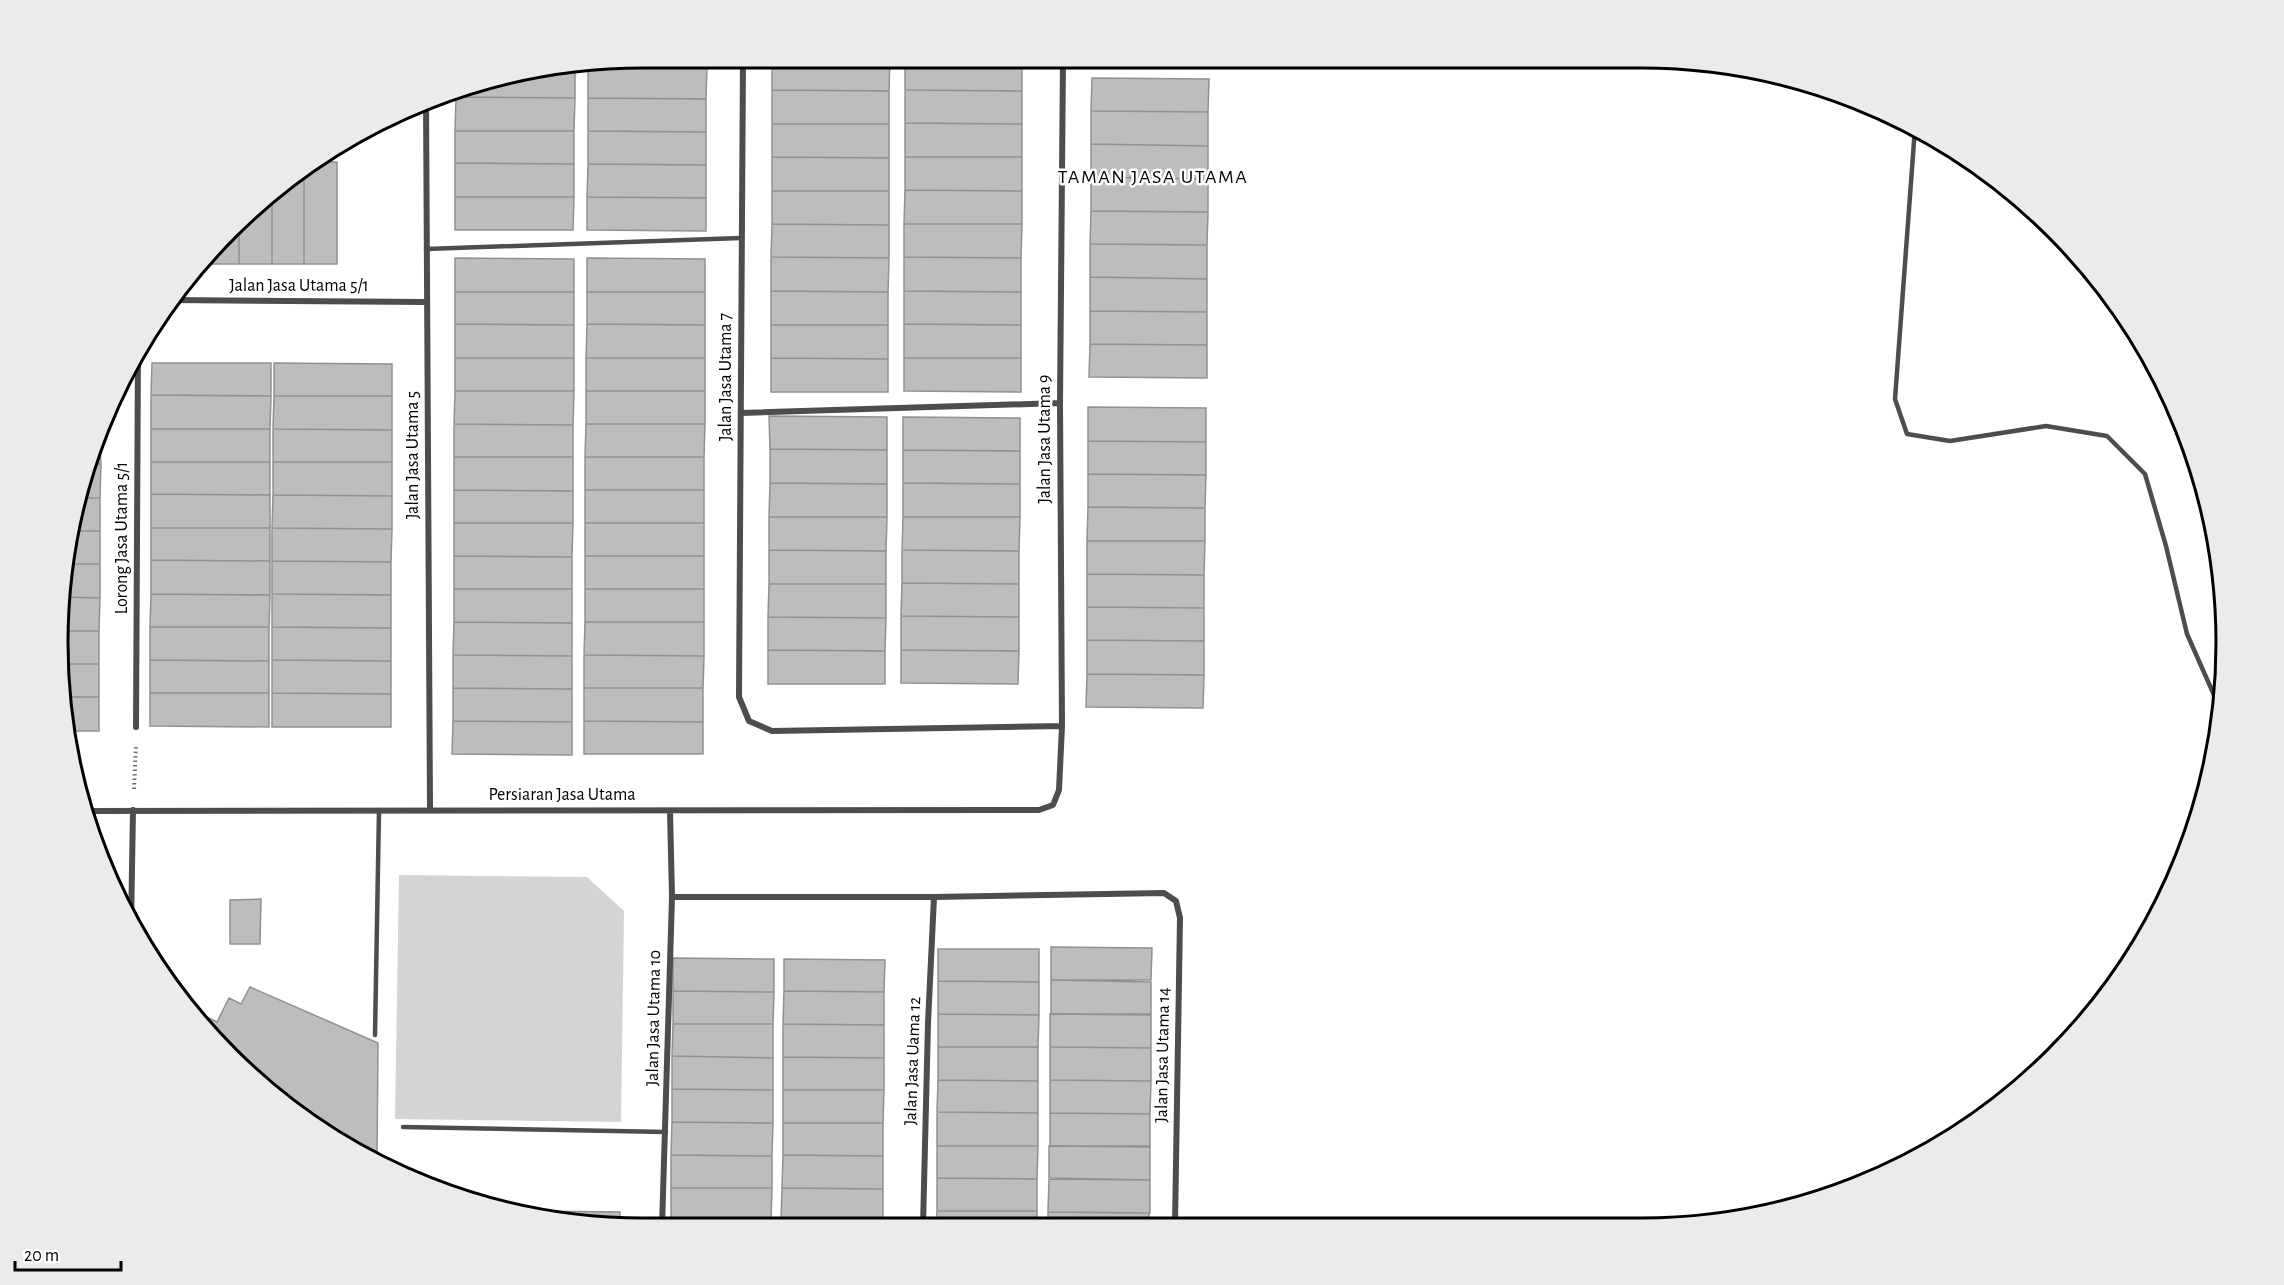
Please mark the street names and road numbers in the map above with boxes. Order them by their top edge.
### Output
street label: Jalan Jasa Utama 5/1 [229,277,369,295]
street label: Jalan Jasa Utama 7 [717,313,735,441]
street label: Jalan Jasa Utama 9 [1036,374,1054,504]
street label: Jalan Jasa Utama 5 [404,391,422,519]
street label: Lorong Jasa Utama 5/1 [113,462,131,614]
street label: Persiaran Jasa Utama [488,786,636,804]
street label: Jalan Jasa Utama 10 [644,950,664,1086]
street label: Jalan Jasa Utama 14 [1153,987,1173,1123]
street label: Jalan Jasa Uama 12 [902,996,924,1126]

